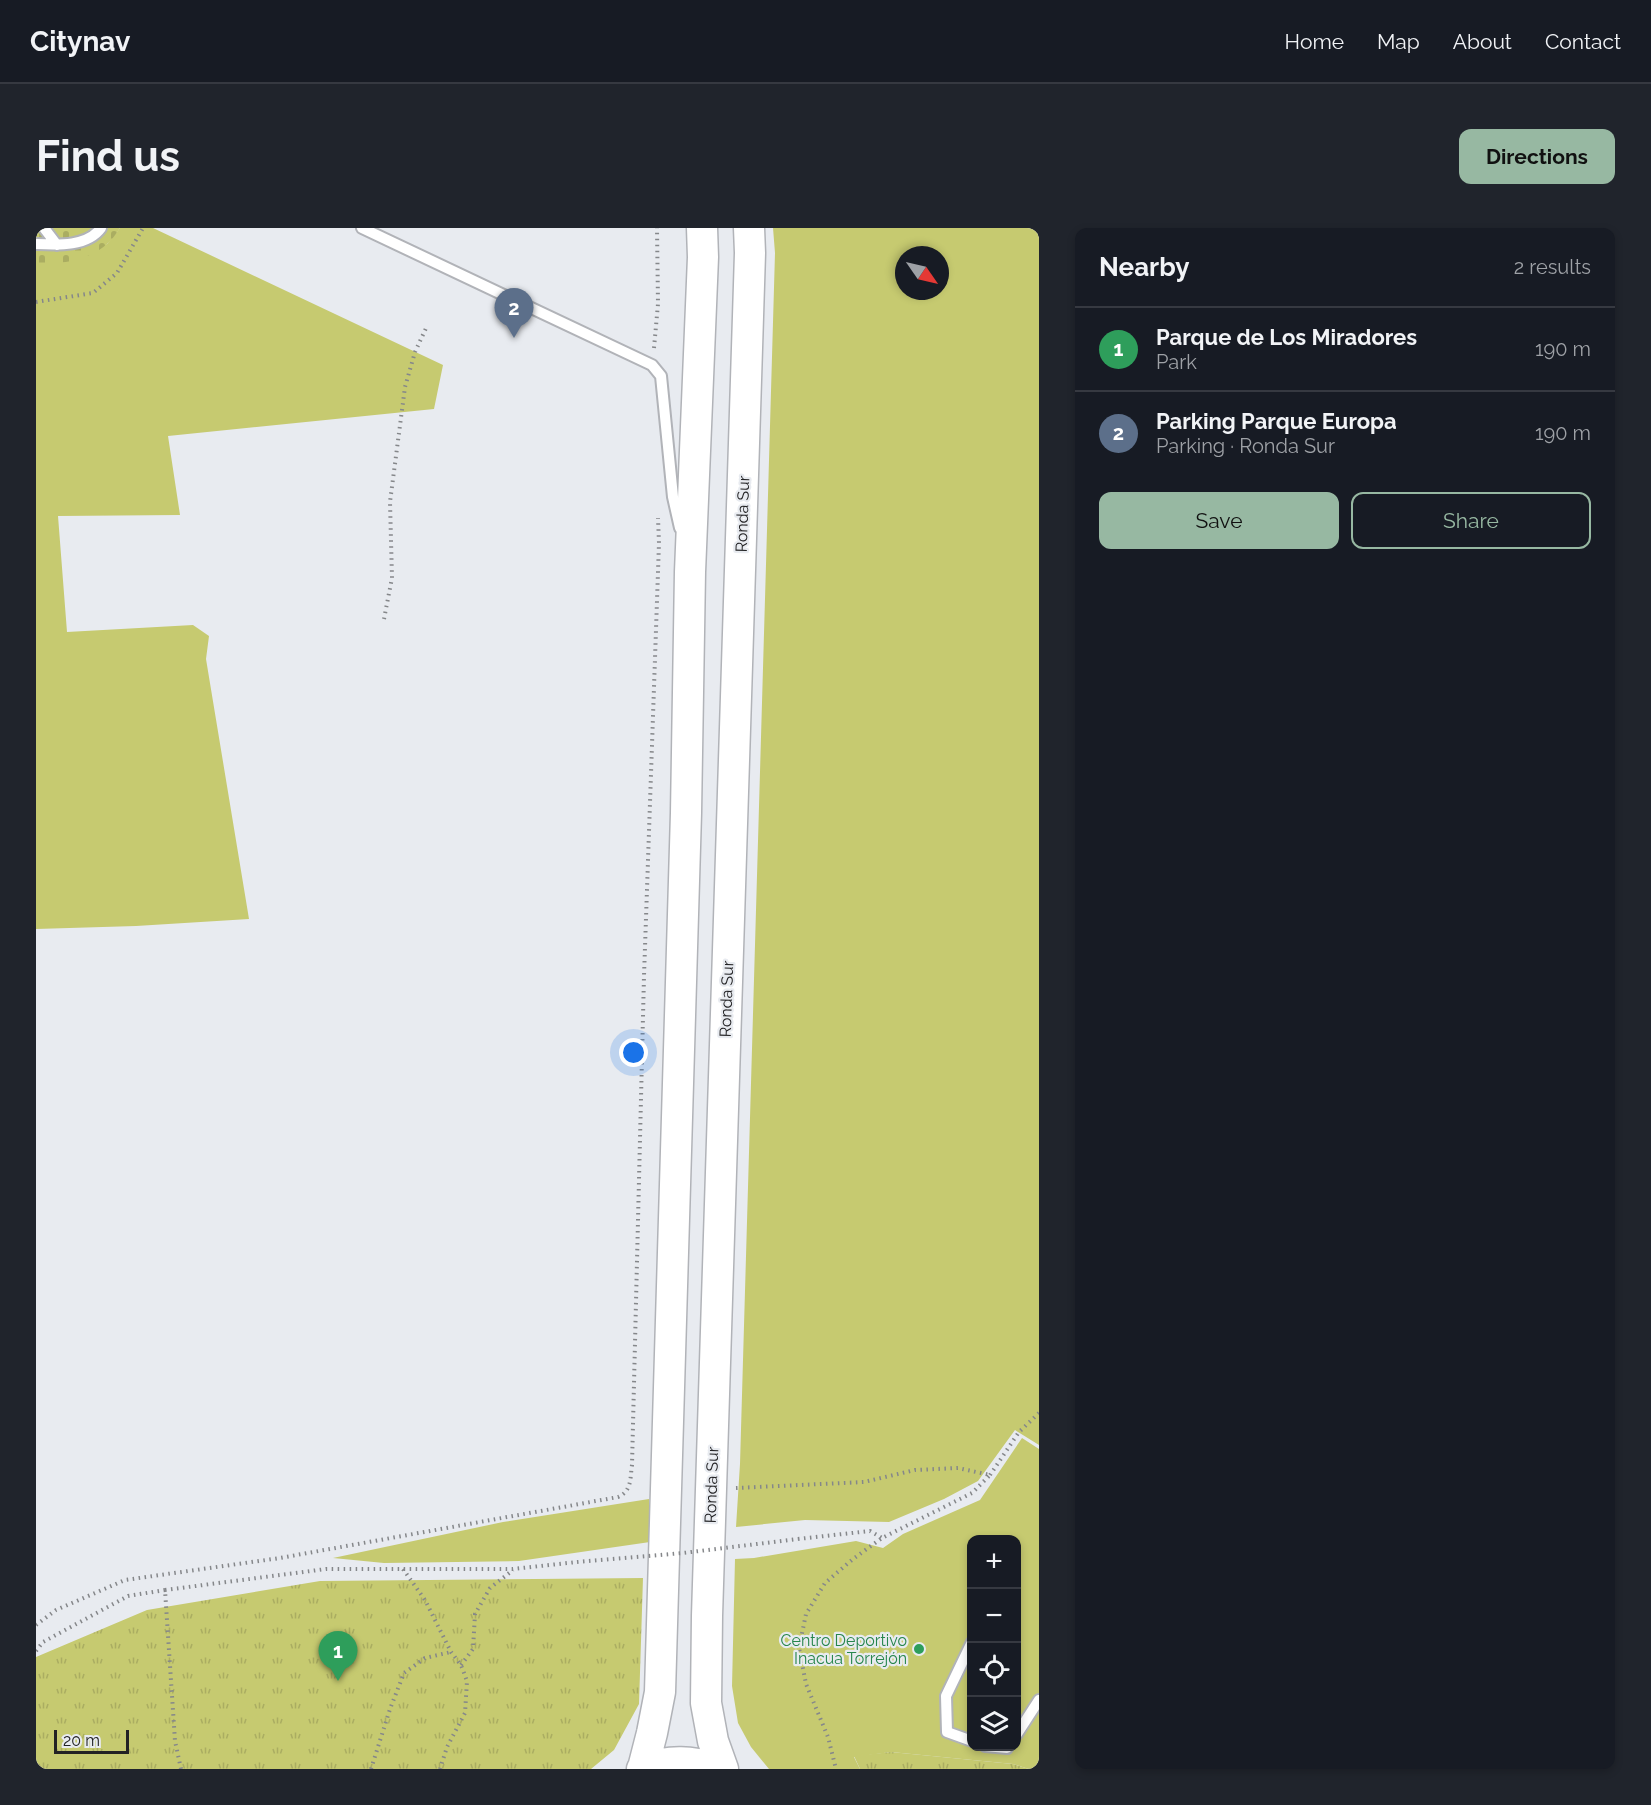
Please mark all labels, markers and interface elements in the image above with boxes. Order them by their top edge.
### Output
text: Citynav [30,25,130,58]
text: Home [1285,29,1344,54]
text: Map [1377,29,1420,54]
text: About [1453,29,1512,54]
text: Contact [1545,29,1621,54]
button: Directions [1459,129,1615,184]
text: Find us [36,132,180,181]
north arrow [895,246,949,300]
text: Nearby [1099,252,1189,282]
text: 2 results [1514,255,1591,279]
pin: 2 [494,288,534,338]
text: Parque de Los Miradores [1156,324,1417,350]
text: 1 [1114,337,1123,361]
text: 190 m [1535,337,1591,361]
text: Park [1156,350,1197,374]
text: Parking Parque Europa [1156,408,1397,434]
text: 2 [1113,421,1124,445]
text: 190 m [1535,421,1591,445]
text: Parking · Ronda Sur [1156,434,1335,458]
street label: Ronda Sur [732,475,753,553]
button: Save [1099,492,1339,549]
button: Share [1351,492,1591,549]
street label: Ronda Sur [716,960,737,1038]
your location [619,1038,648,1067]
street label: Ronda Sur [701,1446,722,1524]
map controls [967,1535,1021,1751]
button: + [967,1535,1021,1589]
button: − [967,1589,1021,1643]
place label: Centro Deportivo Inacua Torrejón [781,1631,907,1668]
pin: 1 [318,1632,358,1681]
marker: Centro Deportivo Inacua Torrejón [912,1642,926,1656]
button: locate [967,1643,1021,1697]
button: layers [967,1697,1021,1751]
scale bar [54,1727,129,1754]
text: 20 m [63,1731,100,1750]

